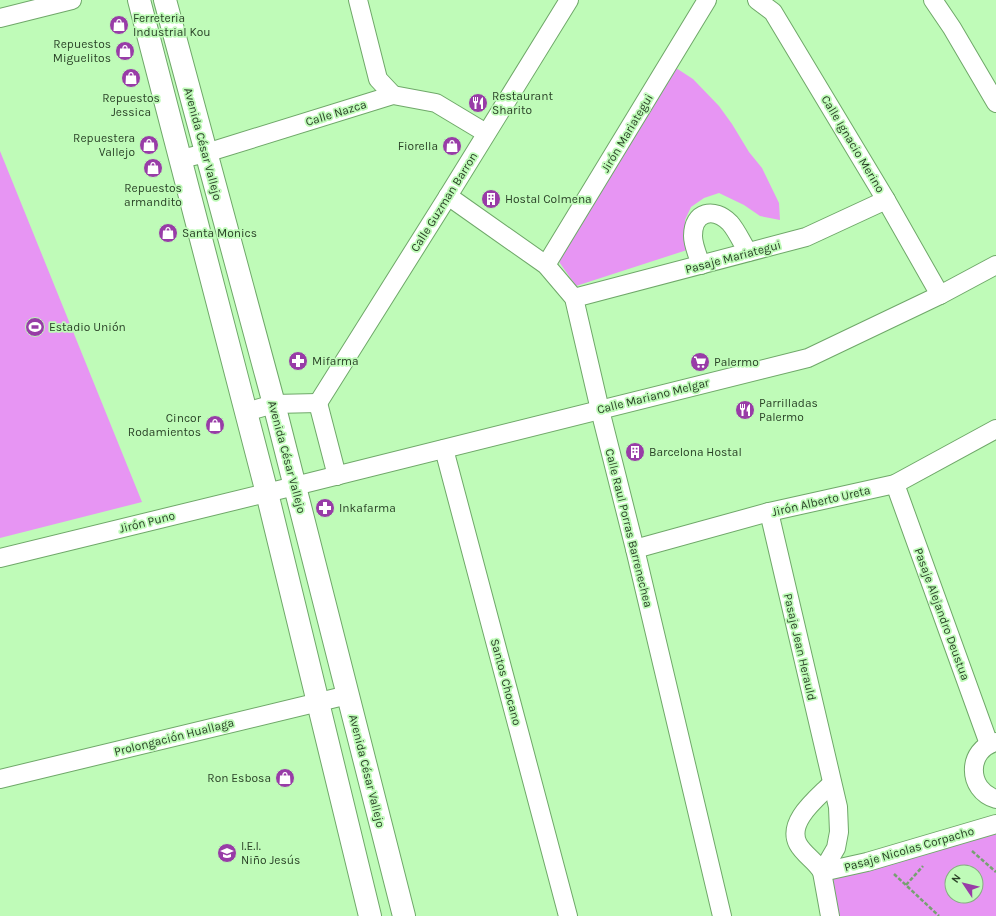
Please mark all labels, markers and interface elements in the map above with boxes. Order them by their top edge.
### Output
place label: Ferreteria Industrial Kou [133,11,211,39]
shop icon: Ferreteria Industrial Kou [108,14,130,36]
place label: Repuestos Miguelitos [53,37,111,65]
shop icon: Repuestos Miguelitos [114,40,136,62]
shop icon: Repuestos Jessica [120,67,142,89]
street label: Avenida César Vallejo [181,86,225,202]
place label: Restaurant Sharito [492,89,553,117]
place label: Repuestos Jessica [102,91,160,119]
street label: Jirón Mariategui [598,91,656,175]
restaurant icon: Restaurant Sharito [467,92,489,114]
street label: Calle Ignacio Merino [818,93,888,195]
street label: Calle Nazca [304,97,368,129]
place label: Repuestera Vallejo [73,131,135,159]
shop icon: Repuestera Vallejo [138,134,160,156]
shop icon: Fiorella [441,135,463,157]
place label: Fiorella [398,139,438,153]
street label: Calle Guzman Barron [408,150,480,254]
shop icon: Repuestos armandito [142,157,164,179]
place label: Repuestos armandito [124,181,182,209]
building icon: Hostal Colmena [480,188,502,210]
place label: Hostal Colmena [505,192,592,206]
shop icon: Santa Monics [157,222,179,244]
place label: Santa Monics [182,226,257,240]
street label: Pasaje Mariategui [684,237,782,277]
sports icon: Estadio Unión [24,316,46,338]
place label: Estadio Unión [49,320,126,334]
pharmacy icon: Mifarma [287,350,309,372]
supermarket icon: Palermo [689,351,711,373]
place label: Mifarma [312,354,359,368]
place label: Palermo [714,355,759,369]
street label: Calle Mariano Melgar [595,375,711,417]
place label: Parrilladas Palermo [759,396,818,424]
street label: Avenida César Vallejo [265,399,309,515]
restaurant icon: Parrilladas Palermo [734,399,756,421]
place label: Cincor Rodamientos [128,411,202,439]
shop icon: Cincor Rodamientos [204,414,226,436]
building icon: Barcelona Hostal [624,441,646,463]
place label: Barcelona Hostal [649,445,742,459]
street label: Calle Raul Porras Barrenechea [602,447,656,609]
street label: Jirón Alberto Ureta [770,483,872,519]
pharmacy icon: Inkafarma [314,497,336,519]
place label: Inkafarma [339,501,396,515]
street label: Jirón Puno [118,508,176,536]
street label: Pasaje Alejandro Deustua [912,546,972,682]
street label: Pasaje Jean Herauld [781,592,819,702]
street label: Santos Chocano [488,637,524,727]
street label: Avenida César Vallejo [346,713,388,829]
street label: Prolongación Huallaga [113,715,235,759]
shop icon: Ron Esbosa [274,767,296,789]
place label: Ron Esbosa [207,771,271,785]
street label: Pasaje Nicolas Corpacho [842,824,976,874]
place label: I.E.I. Niño Jesús [241,839,300,867]
school or university icon: I.E.I. Niño Jesús [216,842,238,864]
north arrow [944,864,984,904]
text: N [949,872,964,886]

